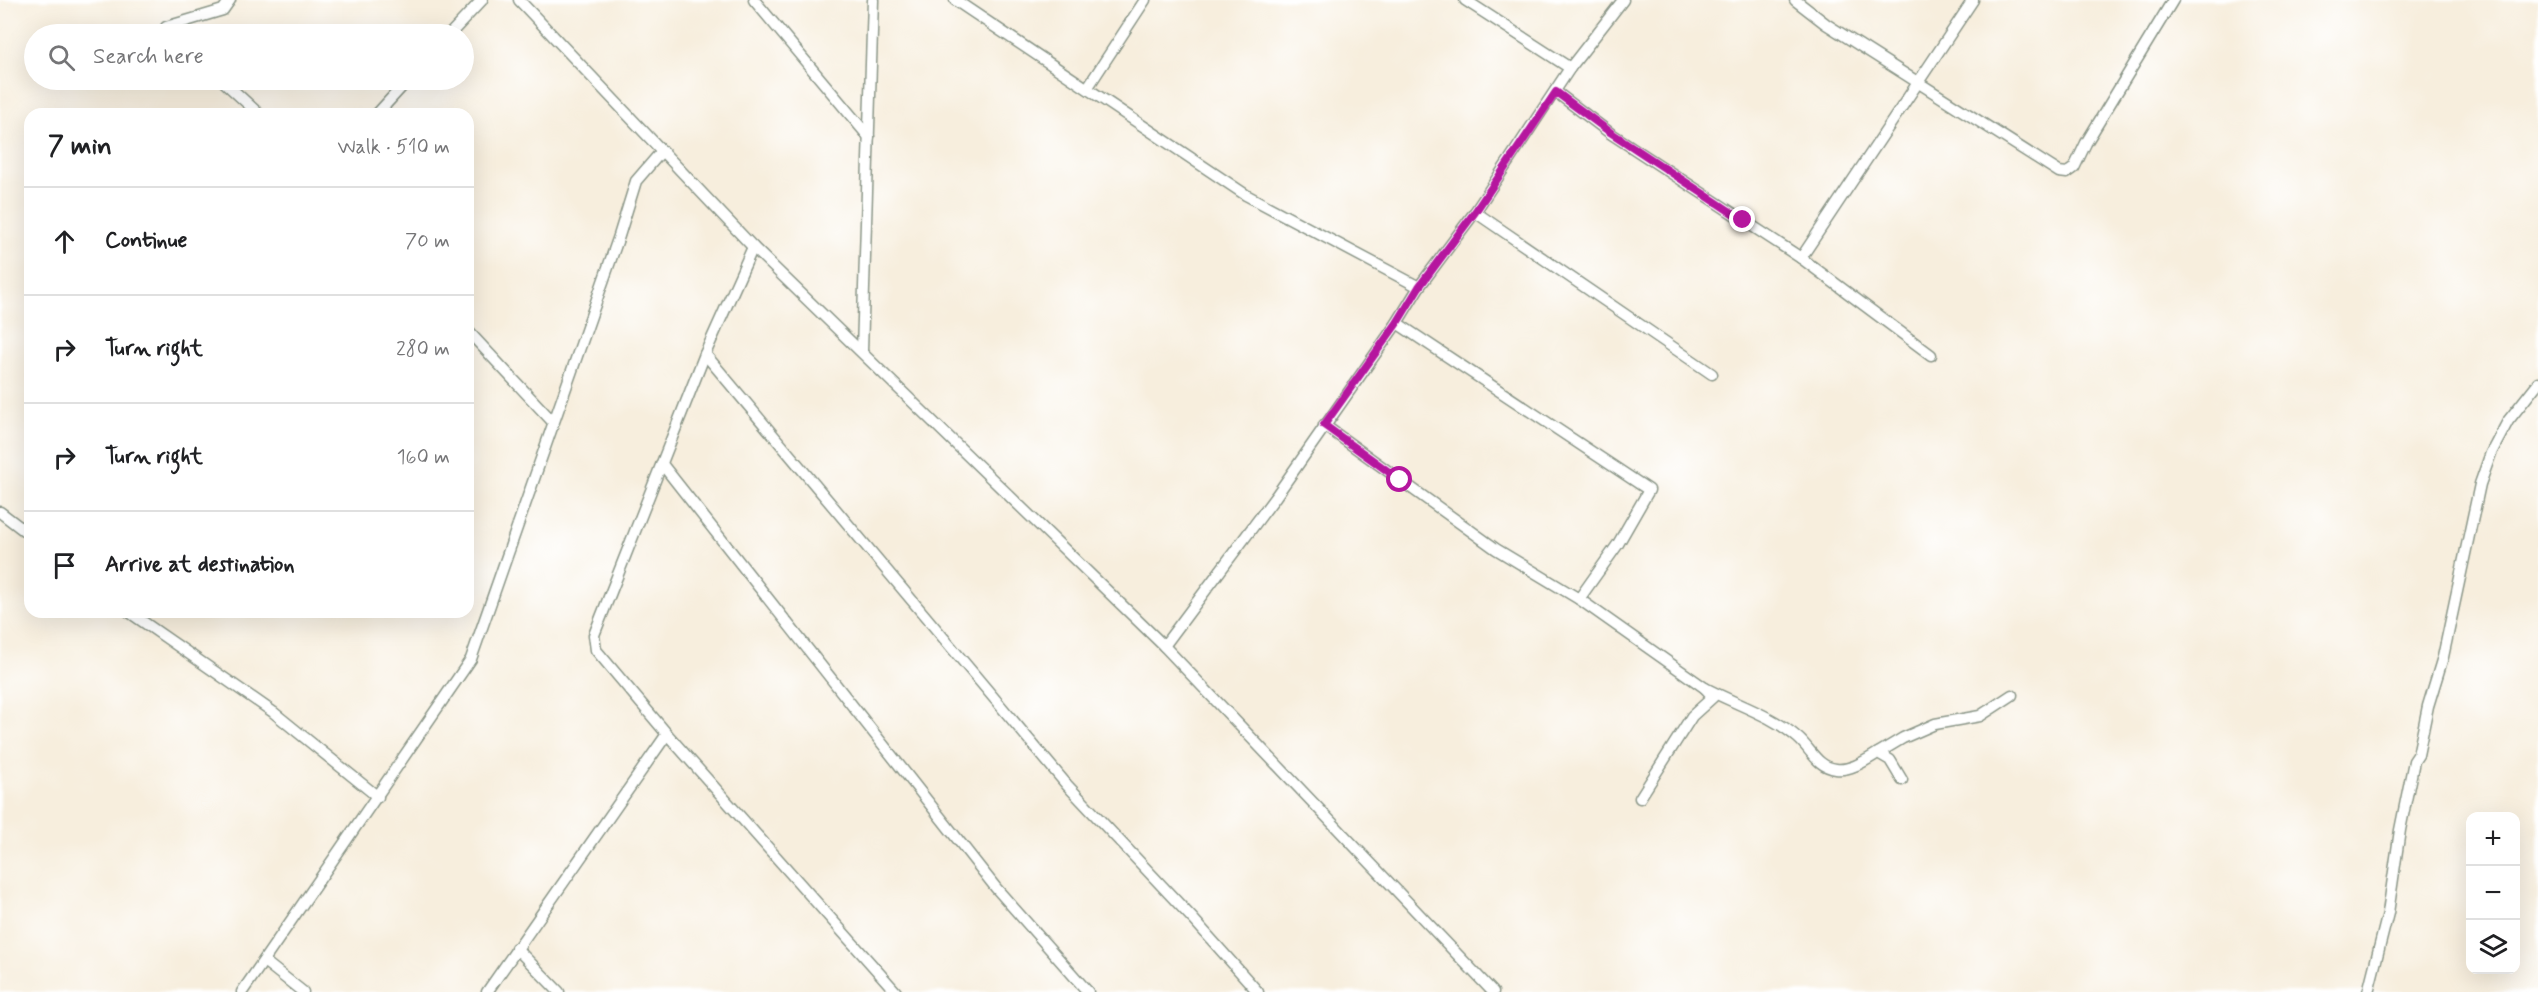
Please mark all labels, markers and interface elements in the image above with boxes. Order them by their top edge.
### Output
search box [24,24,474,90]
icon: search [45,41,78,74]
text: Search here [93,43,204,71]
text: 7 min [48,130,112,164]
text: Walk · 510 m [337,134,450,161]
route end [1729,206,1755,232]
icon: ahead [48,225,81,258]
text: Continue [105,227,187,255]
text: 70 m [405,228,450,255]
icon: right [48,333,81,366]
text: Turn right [105,335,203,363]
text: 280 m [396,336,450,363]
icon: right [48,441,81,474]
text: Turn right [105,443,203,471]
text: 160 m [397,444,450,471]
route start [1386,466,1412,492]
icon: arrive [48,549,81,582]
text: Arrive at destination [105,551,295,579]
map controls [2466,812,2520,974]
button: + [2466,812,2520,866]
button: − [2466,866,2520,920]
button: layers [2466,920,2520,974]

